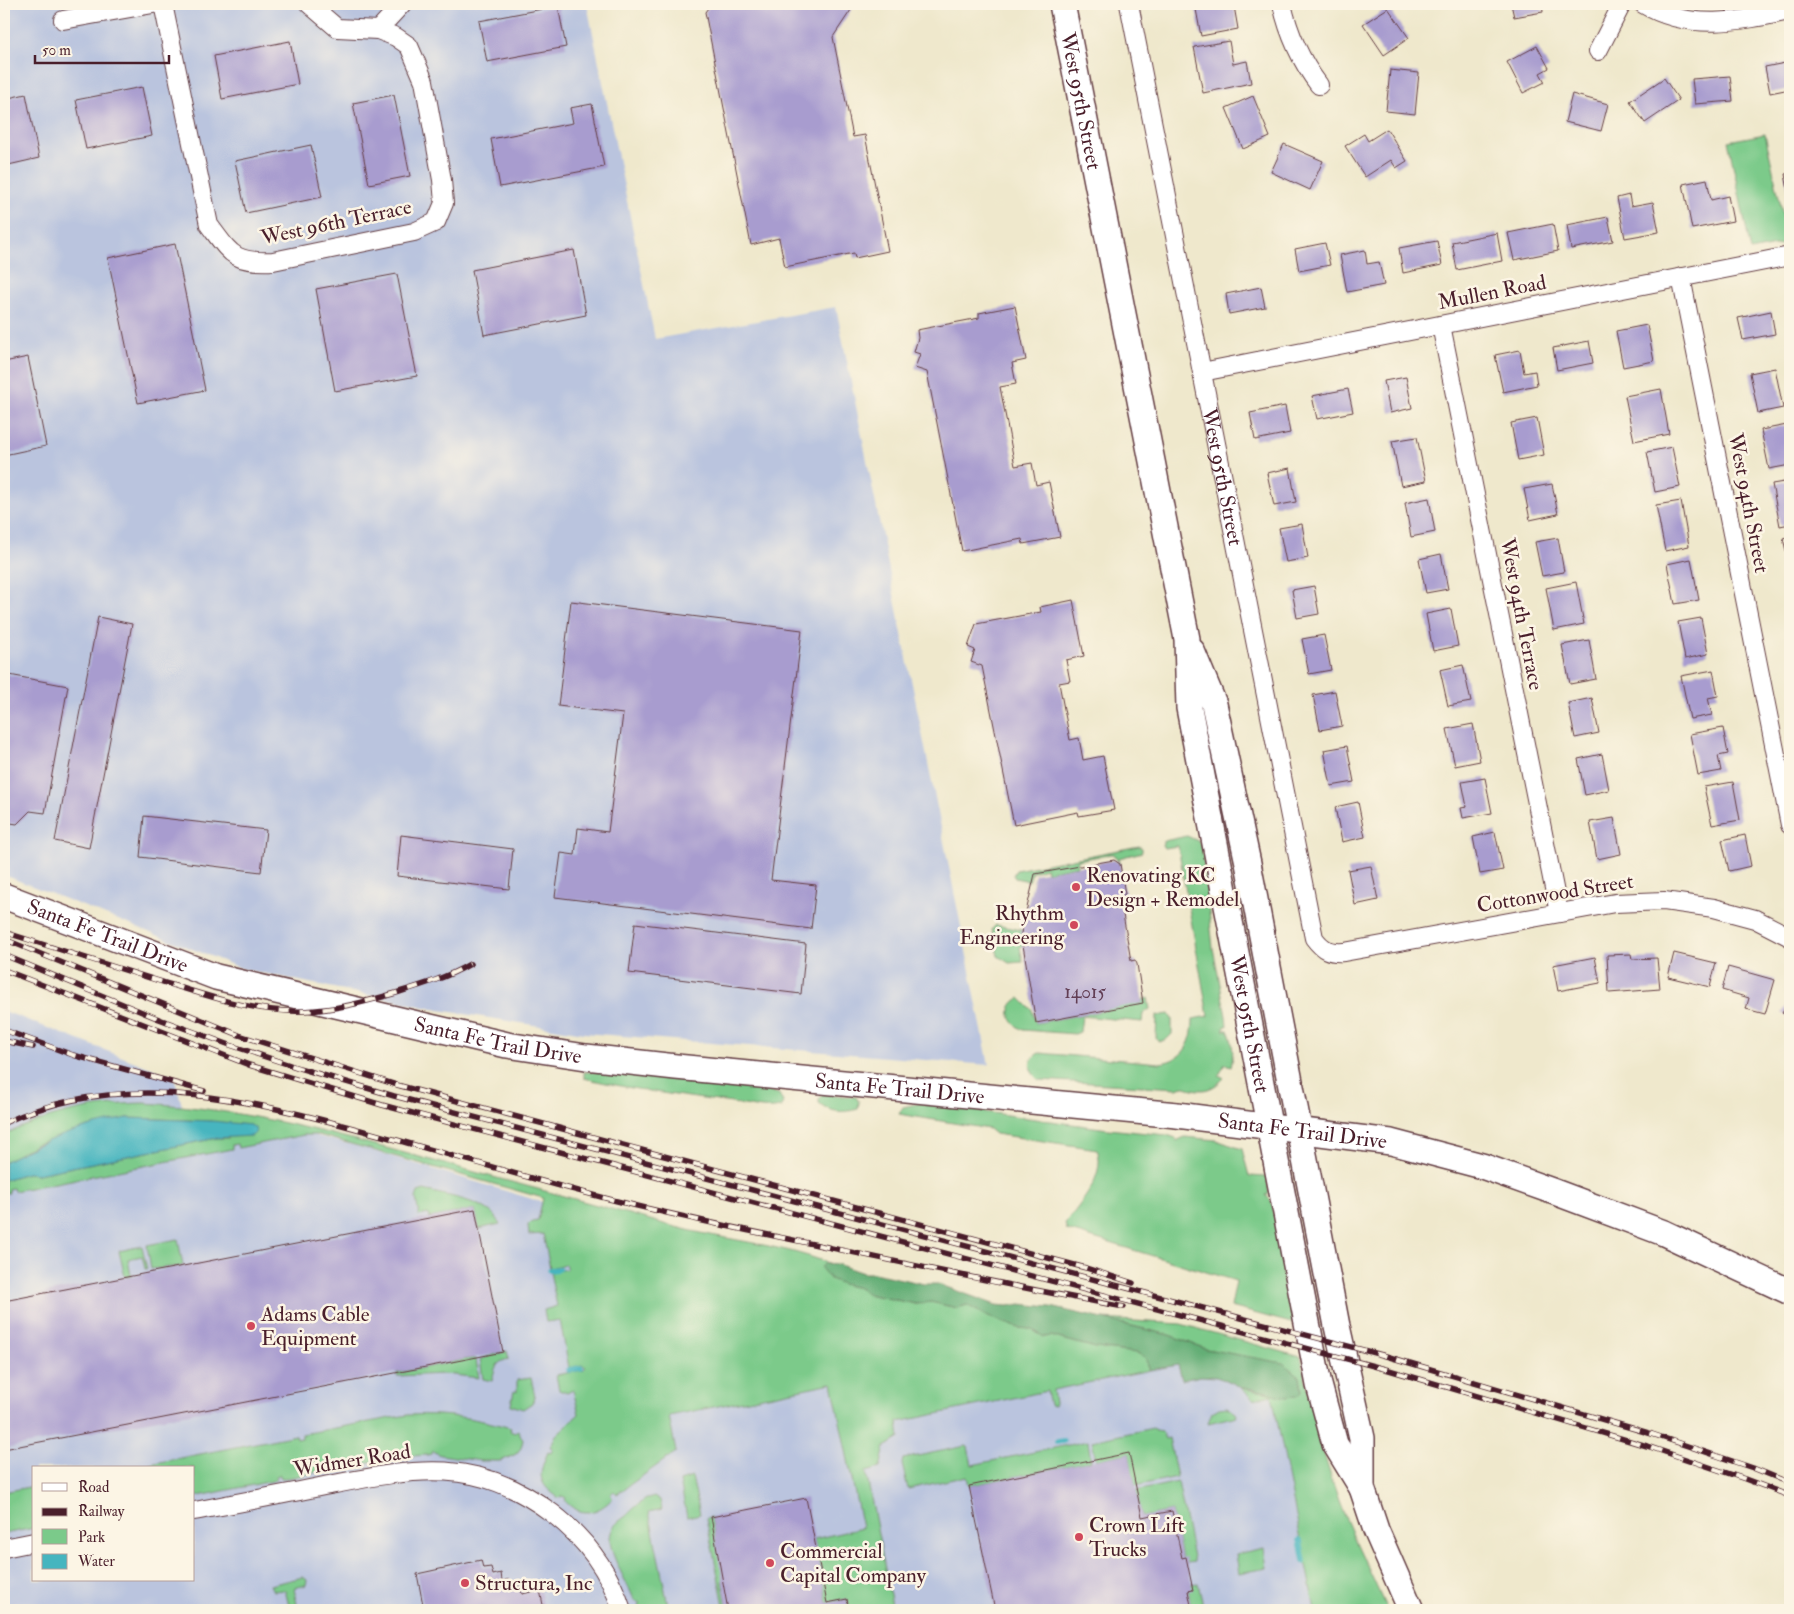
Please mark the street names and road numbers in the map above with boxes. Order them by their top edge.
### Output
street label: West 95th Street [1054,29,1107,173]
street label: West 96th Terrace [257,193,414,252]
street label: Mullen Road [1436,269,1549,316]
street label: West 95th Street [1195,405,1249,548]
street label: West 94th Street [1722,430,1775,575]
street label: West 94th Terrace [1493,535,1550,693]
street label: Cottonwood Street [1475,868,1635,919]
street label: Santa Fe Trail Drive [23,893,192,979]
street label: West 95th Street [1223,952,1276,1095]
street label: Santa Fe Trail Drive [411,1011,584,1070]
street label: Santa Fe Trail Drive [814,1067,986,1111]
street label: Santa Fe Trail Drive [1216,1107,1389,1155]
street label: Widmer Road [291,1438,413,1483]

